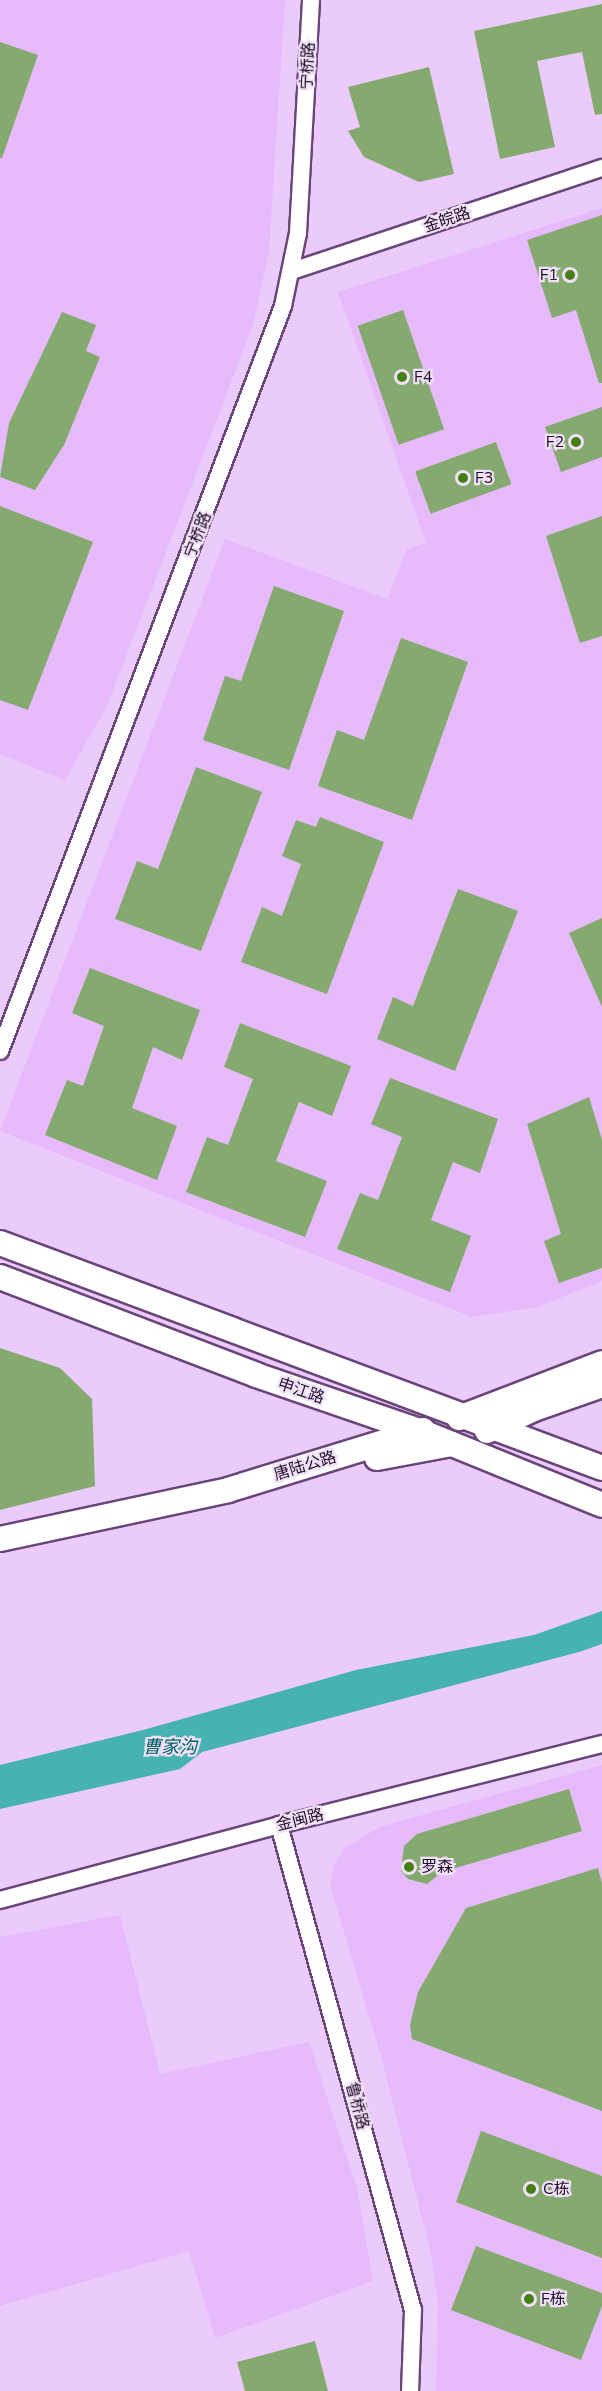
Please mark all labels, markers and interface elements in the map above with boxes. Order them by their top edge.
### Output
street label: 宁桥路 [297,42,319,90]
street label: 金皖路 [421,203,473,237]
place label: F1 [540,265,558,285]
marker: F1 [563,268,577,282]
place label: F4 [414,367,432,387]
marker: F4 [395,370,409,384]
place label: F2 [546,432,564,452]
marker: F2 [569,435,583,449]
place label: F3 [475,468,493,488]
marker: F3 [456,471,470,485]
street label: 宁桥路 [180,509,216,561]
street label: 申江路 [275,1374,327,1408]
street label: 唐陆公路 [272,1447,338,1485]
water label: 曹家沟 [143,1736,197,1758]
street label: 金闽路 [274,1805,326,1835]
place label: 罗森 [421,1857,453,1877]
marker: 罗森 [402,1860,416,1874]
street label: 鲁桥路 [342,2080,372,2132]
place label: C栋 [543,2179,570,2199]
marker: C栋 [524,2182,538,2196]
place label: F栋 [541,2289,566,2309]
marker: F栋 [522,2292,536,2306]

